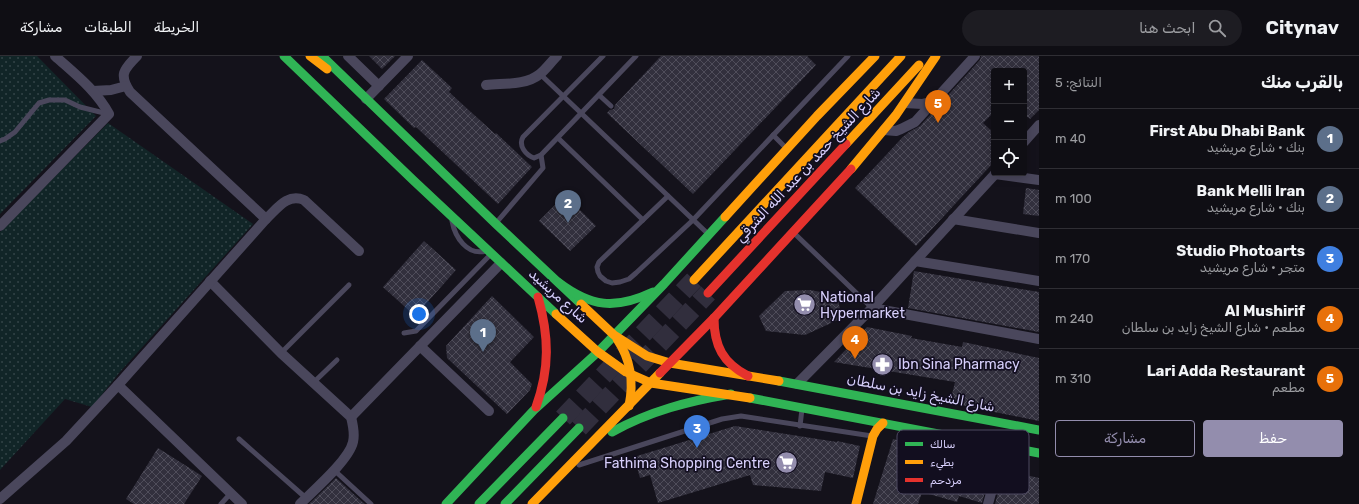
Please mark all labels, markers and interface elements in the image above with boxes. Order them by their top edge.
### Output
search box [962,10,1242,46]
text: Citynav [1266,16,1339,39]
icon: search [1206,17,1228,39]
text: مشاركة [20,19,62,36]
text: الطبقات [84,19,132,36]
text: الخريطة [154,19,199,36]
text: ابحث هنا [1139,19,1196,37]
map controls [991,68,1027,176]
button: + [991,68,1027,104]
text: بالقرب منك [1261,72,1343,92]
text: النتائج: 5 [1055,75,1102,90]
street label: شارع الشيخ حمد بن عبد الله الشرقي [732,84,886,247]
pin: 5 [925,90,951,123]
button: − [991,104,1027,140]
text: First Abu Dhabi Bank [1149,122,1305,140]
text: 40 m [1055,131,1086,146]
text: 1 [1327,131,1333,146]
button: locate [991,140,1027,176]
text: بنك · شارع مريشيد [1207,140,1305,155]
text: Bank Melli Iran [1197,182,1305,200]
pin: 2 [555,190,581,223]
text: 100 m [1055,191,1092,206]
text: 2 [1326,191,1334,206]
text: بنك · شارع مريشيد [1207,200,1305,215]
text: Studio Photoarts [1176,242,1305,260]
text: 170 m [1055,251,1090,266]
text: 3 [1326,251,1334,266]
text: متجر · شارع مريشيد [1200,260,1305,275]
street label: شارع مريشيد [524,265,591,328]
place label: National Hypermarket [820,289,905,322]
supermarket icon: National Hypermarket [792,292,818,318]
text: Al Mushirif [1225,302,1305,320]
your location [409,304,429,324]
text: 240 m [1055,311,1094,326]
text: 4 [1326,311,1334,326]
pin: 1 [470,319,496,352]
text: مطعم · شارع الشيخ زايد بن سلطان [1122,320,1305,335]
pin: 4 [842,326,868,359]
pharmacy icon: Ibn Sina Pharmacy [869,351,895,377]
place label: Ibn Sina Pharmacy [898,356,1020,373]
text: Lari Adda Restaurant [1147,362,1305,380]
street label: شارع الشيخ زايد بن سلطان [845,370,996,418]
text: 310 m [1055,371,1091,386]
text: 5 [1326,371,1334,386]
text: مطعم [1272,380,1305,395]
pin: 3 [684,415,710,448]
button: مشاركة [1055,420,1195,457]
button: حفظ [1203,420,1343,457]
legend [897,430,1029,494]
text: سالك [930,438,955,451]
supermarket icon: Fathima Shopping Centre [773,450,799,476]
place label: Fathima Shopping Centre [604,455,770,472]
text: بطيء [930,456,954,471]
text: مزدحم [930,474,962,488]

